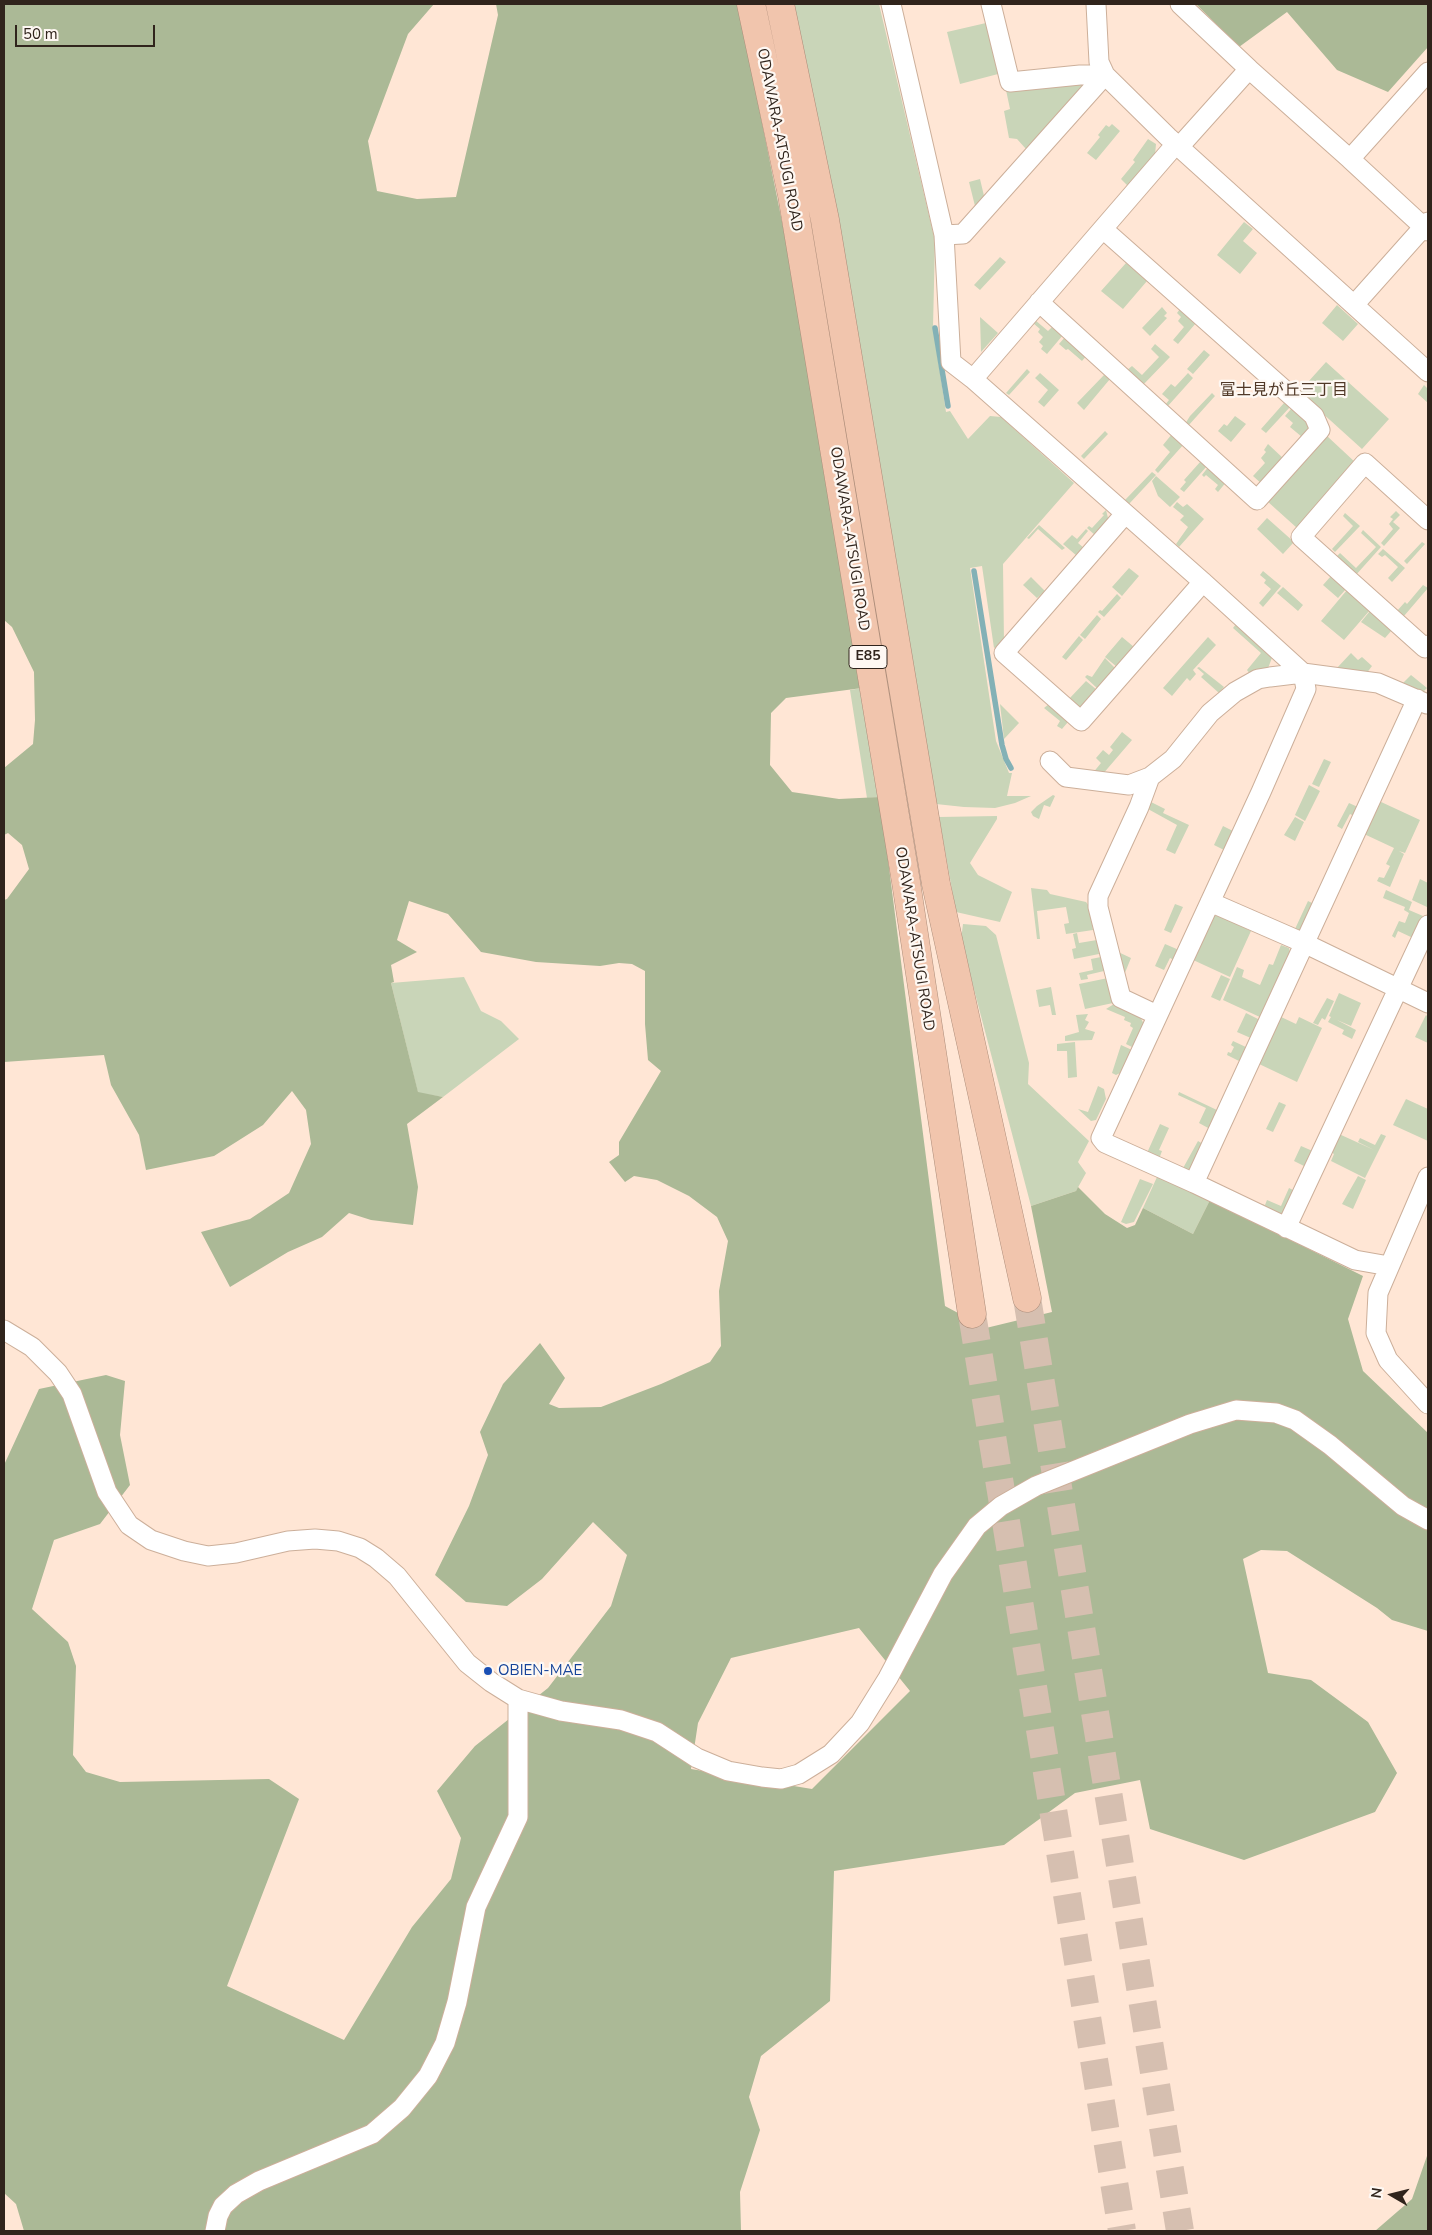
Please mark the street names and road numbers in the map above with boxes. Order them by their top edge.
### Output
street label: ODAWARA-ATSUGI ROAD [752,47,806,233]
street label: ODAWARA-ATSUGI ROAD [826,446,872,632]
road number: E85 [849,646,887,669]
street label: ODAWARA-ATSUGI ROAD [891,846,937,1032]

